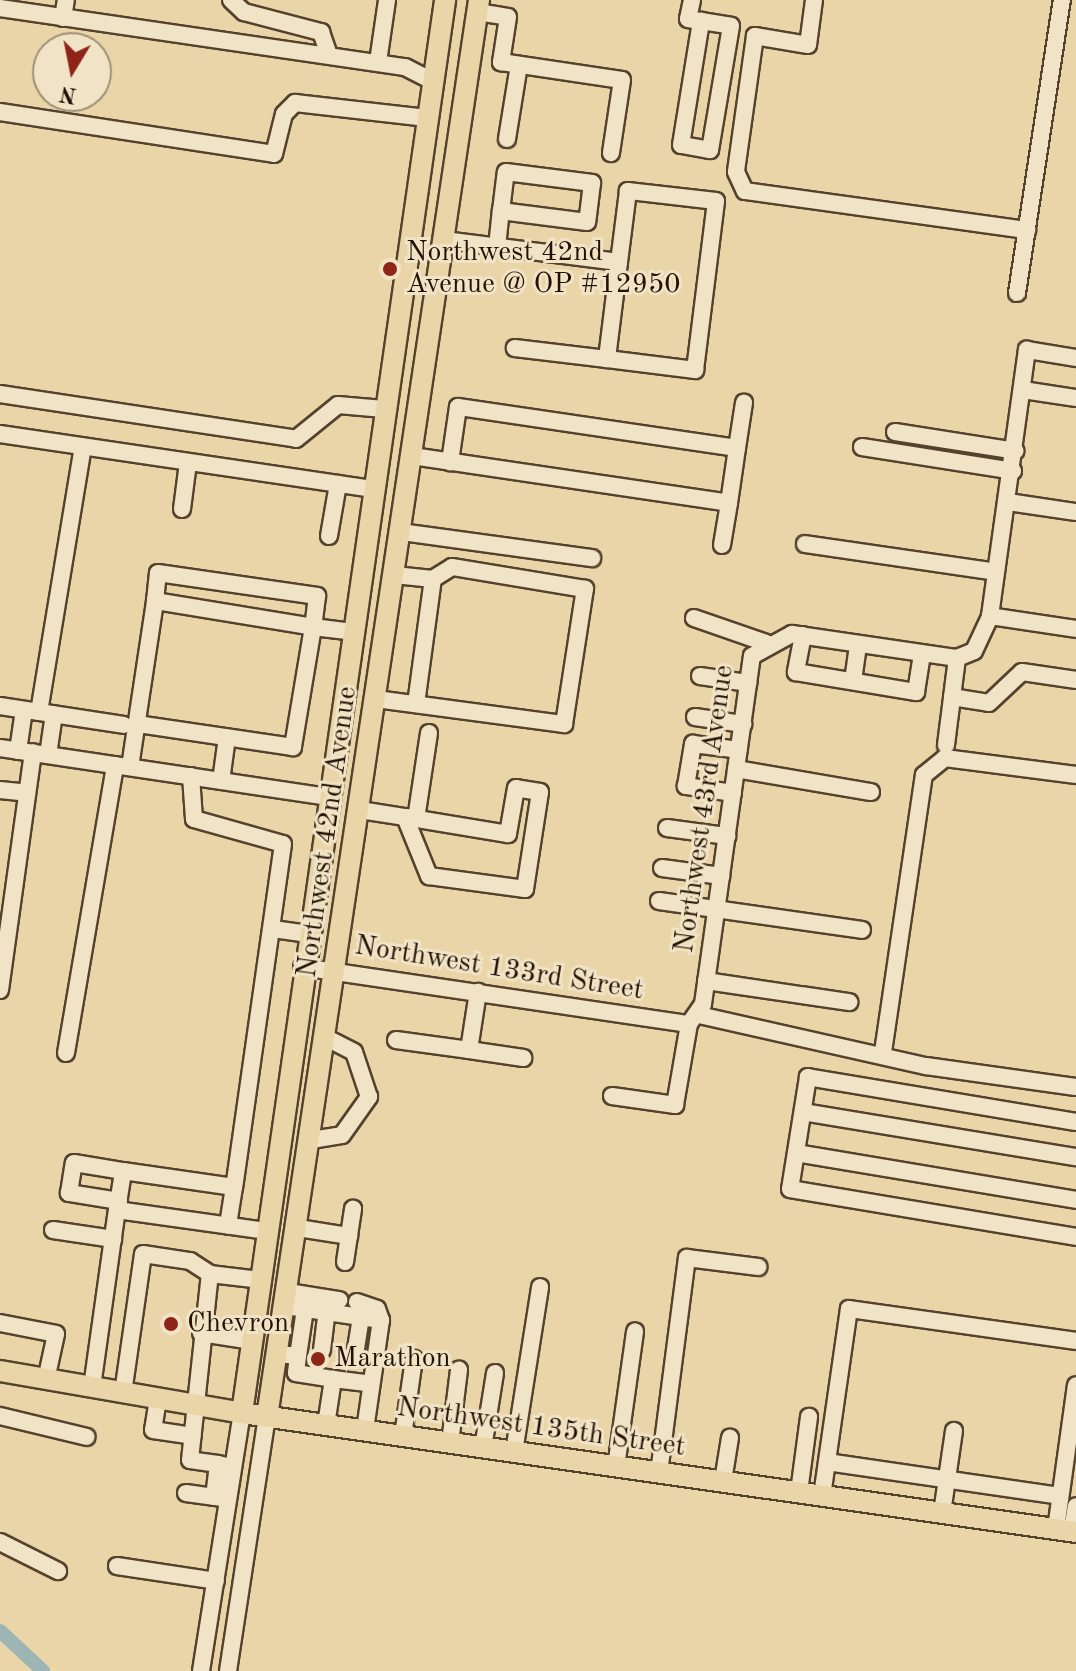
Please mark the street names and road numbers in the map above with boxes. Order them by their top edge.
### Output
street label: Northwest 43rd Avenue [668,663,742,955]
street label: Northwest 42nd Avenue [291,684,365,980]
street label: Northwest 133rd Street [352,930,646,1008]
street label: Northwest 135th Street [395,1391,687,1465]

